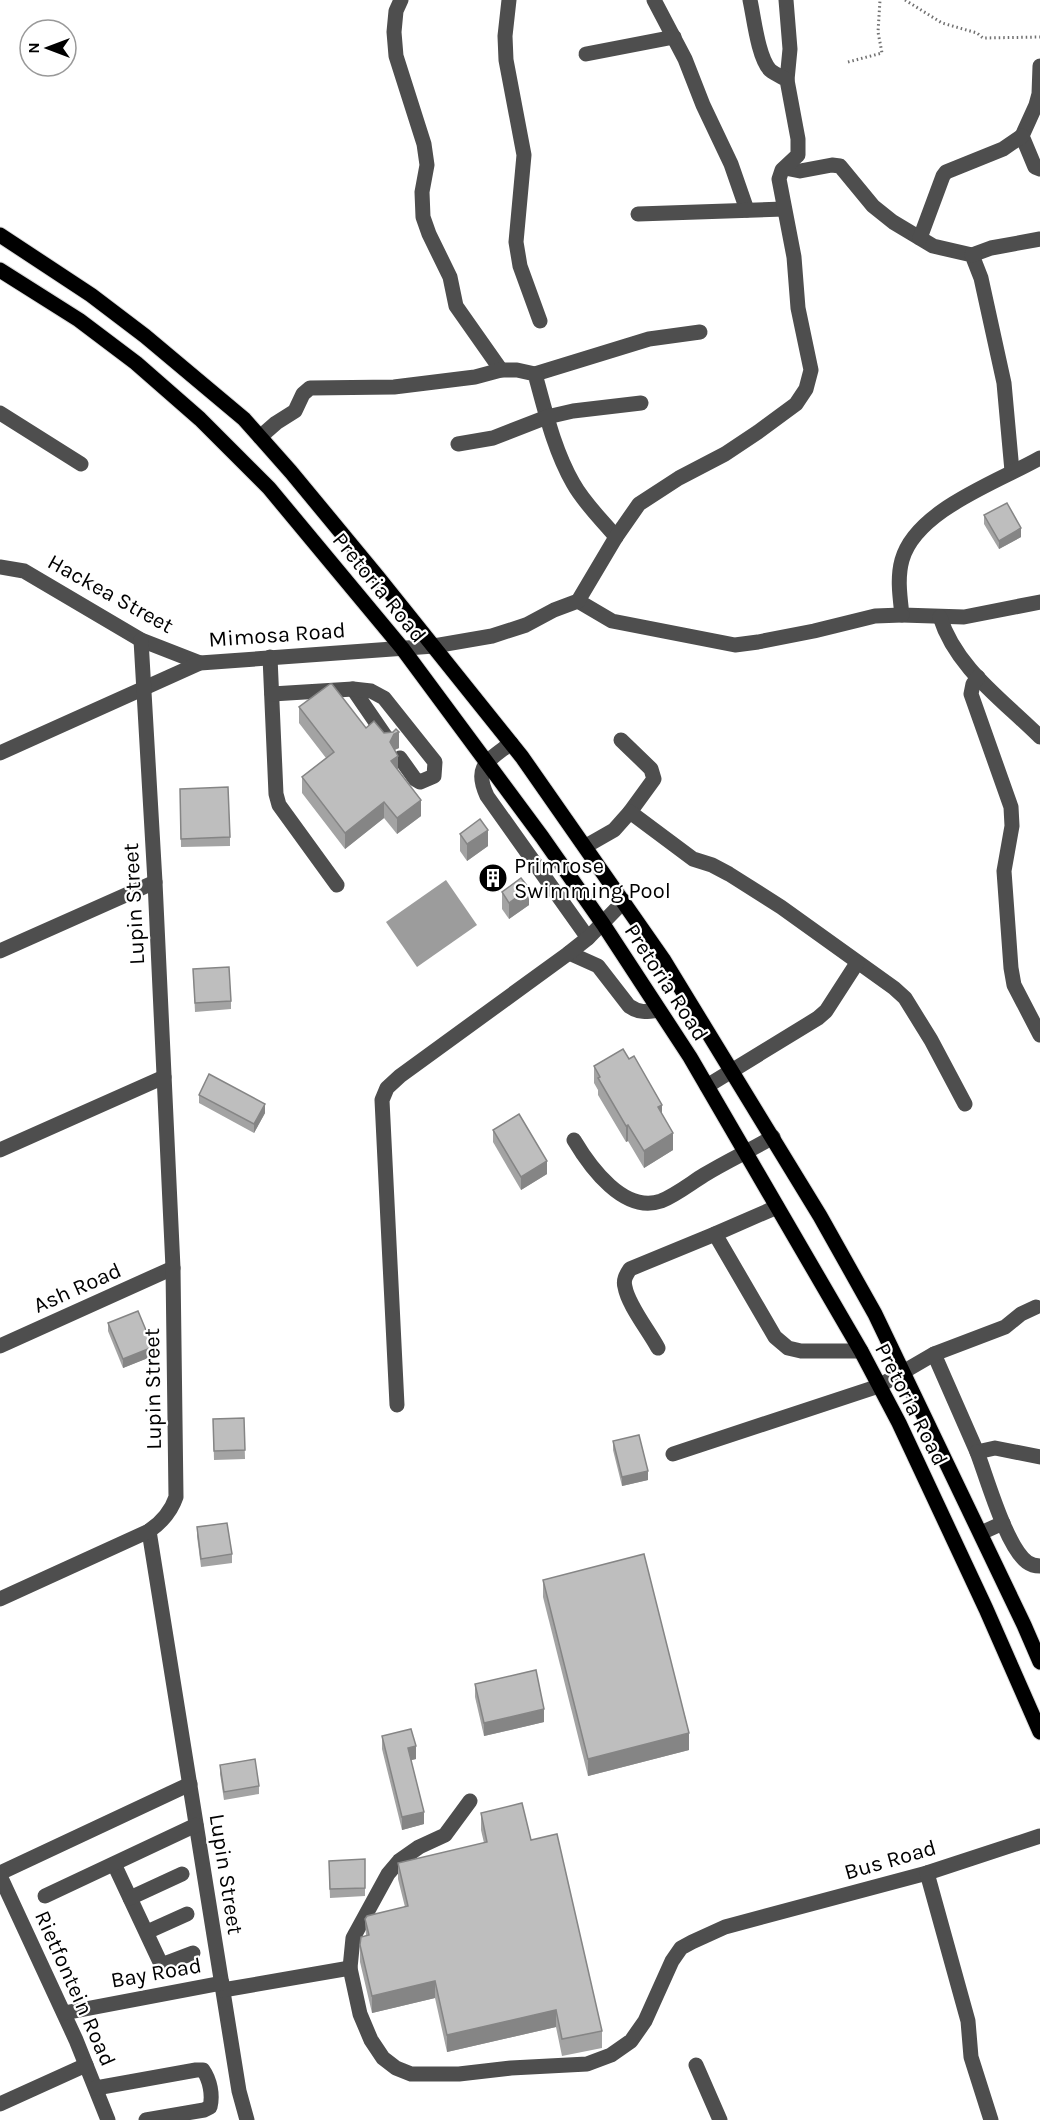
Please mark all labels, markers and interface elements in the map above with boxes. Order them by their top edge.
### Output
north arrow [18,18,78,78]
text: N [24,42,43,54]
street label: Pretoria Road [327,527,432,648]
street label: Hackea Street [43,549,178,639]
street label: Mimosa Road [208,617,346,653]
street label: Lupin Street [118,842,150,966]
place label: Primrose Swimming Pool [514,853,671,904]
building icon: Primrose Swimming Pool [477,862,509,894]
street label: Pretoria Road [619,919,714,1046]
street label: Ash Road [29,1257,125,1319]
street label: Lupin Street [139,1328,167,1450]
street label: Pretoria Road [869,1339,953,1470]
street label: Lupin Street [204,1812,248,1936]
street label: Bus Road [841,1834,939,1885]
street label: Rietfontein Road [29,1907,121,2070]
street label: Bay Road [109,1952,204,1994]

